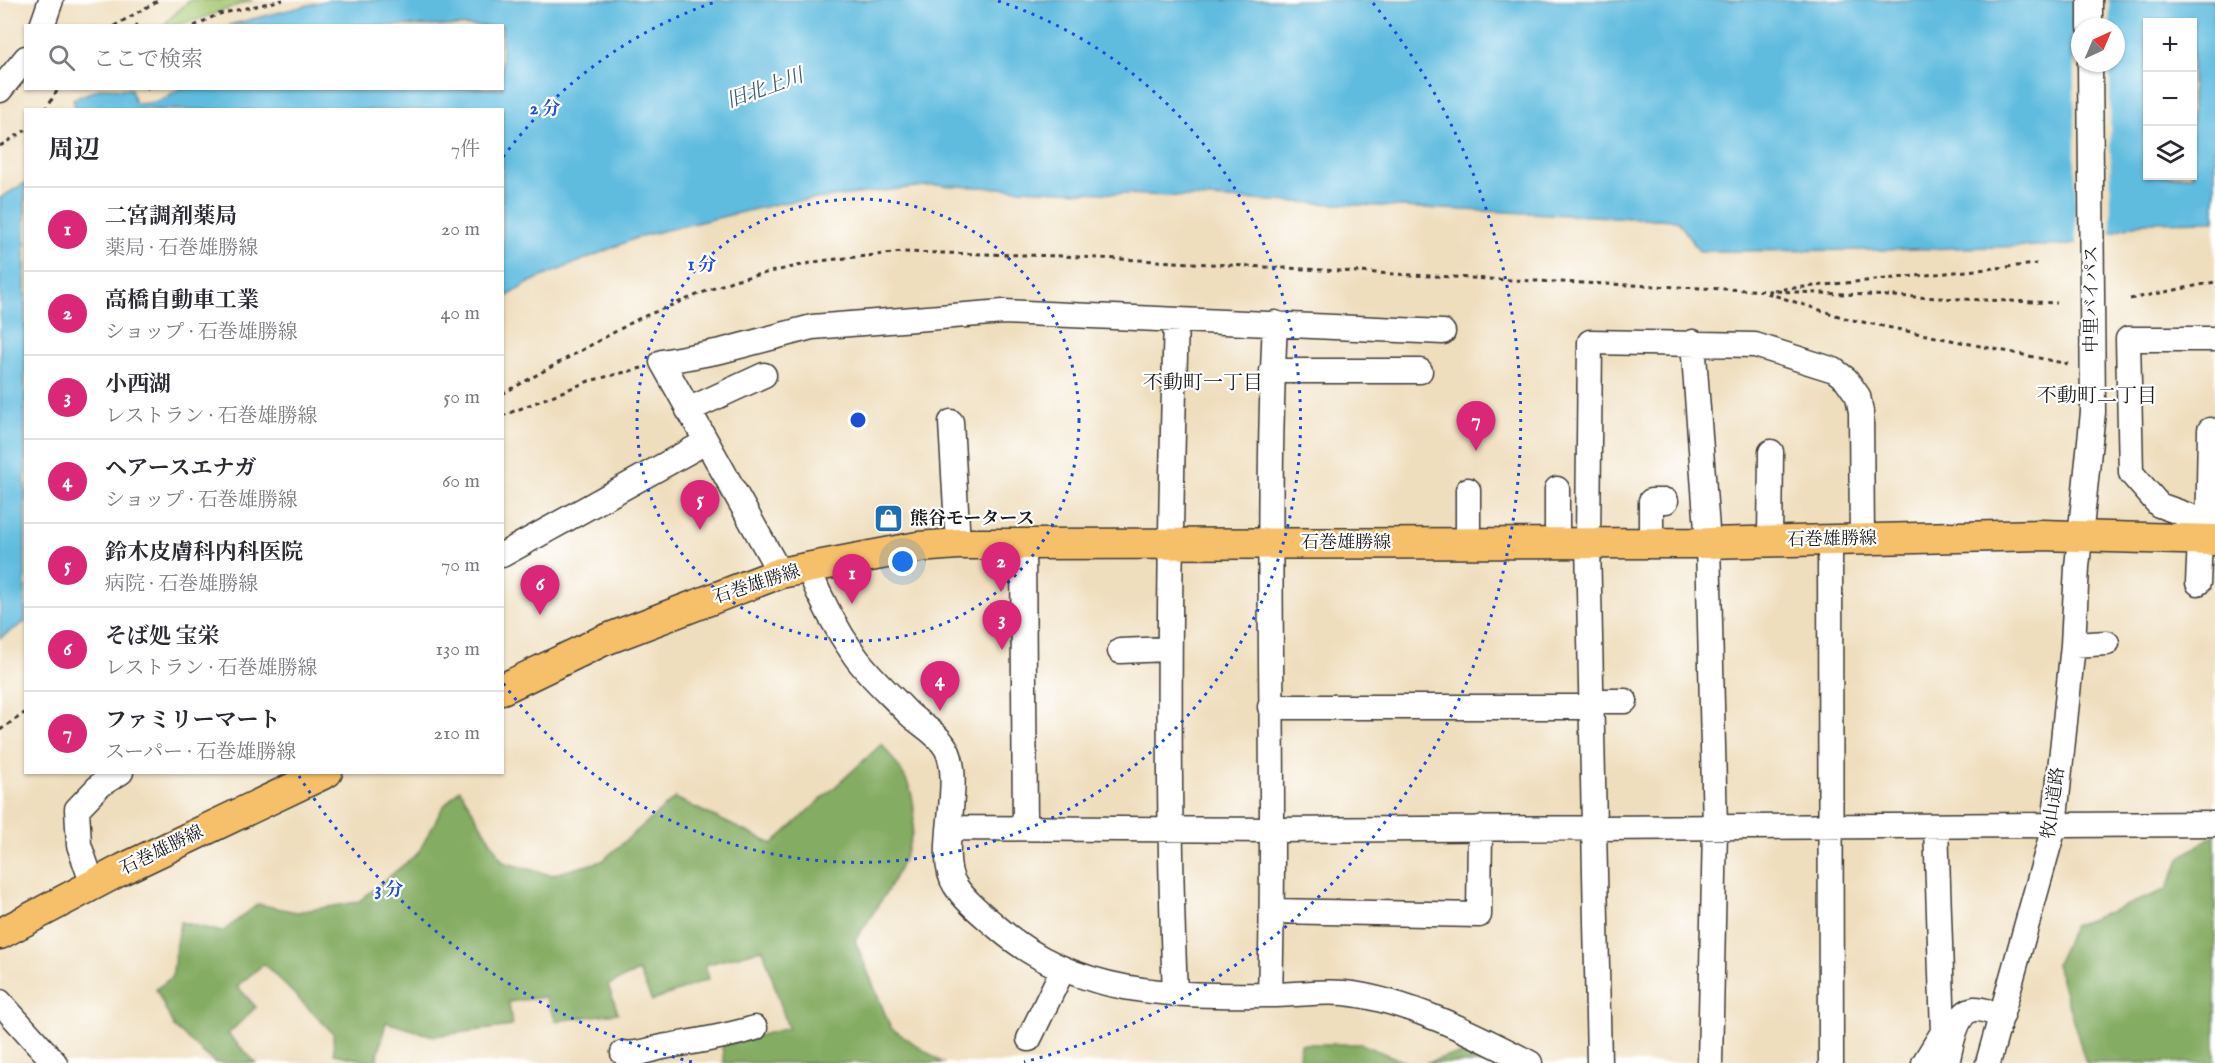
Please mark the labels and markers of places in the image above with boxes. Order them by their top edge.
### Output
pin: 7 [1456,402,1496,451]
centre of rings [848,410,868,430]
pin: 5 [680,480,720,530]
shop icon: 熊谷モータース [873,503,905,535]
place label: 熊谷モータース [910,508,1034,531]
pin: 2 [982,542,1020,592]
pin: 1 [832,554,872,604]
pin: 6 [520,566,560,615]
pin: 3 [982,600,1022,650]
pin: 4 [920,662,960,711]

